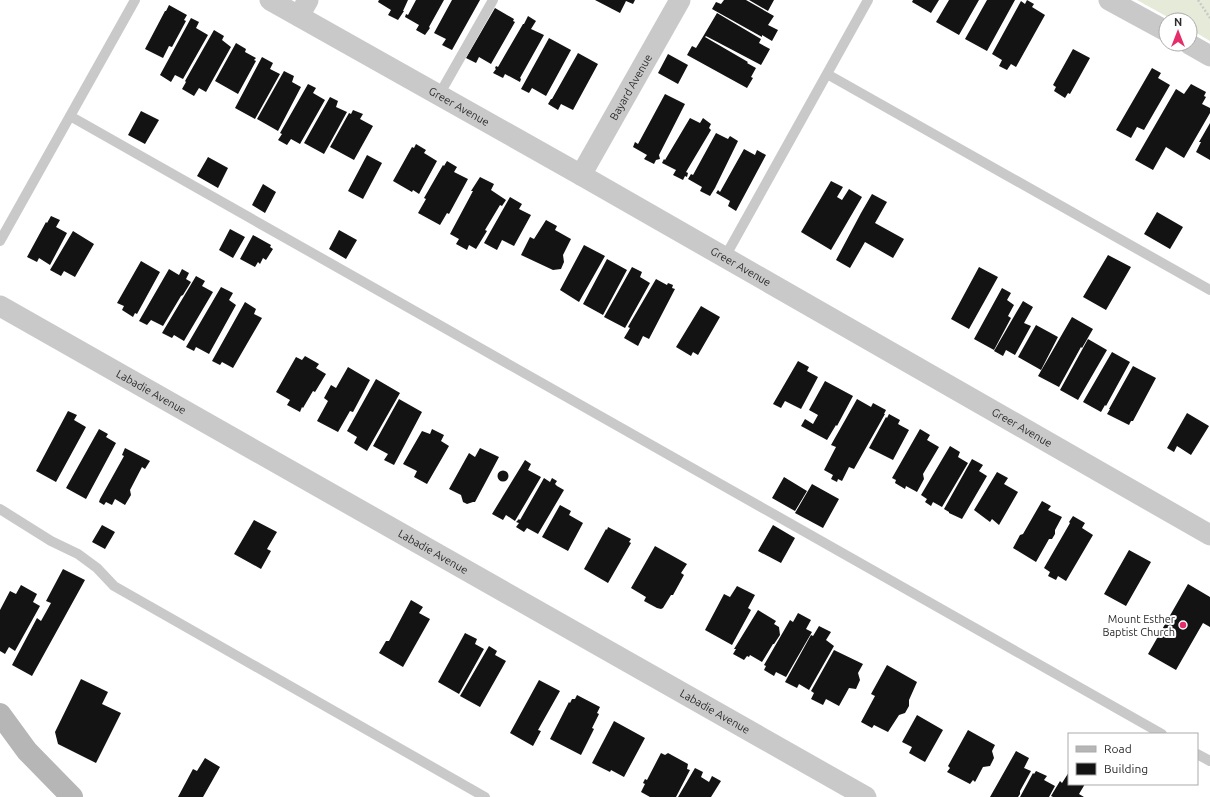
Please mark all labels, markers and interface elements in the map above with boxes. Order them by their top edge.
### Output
north arrow [1158,12,1198,52]
text: N [1174,16,1182,28]
street label: Bayard Avenue [607,52,654,122]
street label: Greer Avenue [427,85,491,128]
street label: Greer Avenue [709,245,773,288]
street label: Labadie Avenue [114,367,188,416]
street label: Greer Avenue [990,405,1054,449]
street label: Labadie Avenue [396,527,470,576]
place label: Mount Esther Baptist Church [1102,613,1176,638]
marker: Mount Esther Baptist Church [1178,620,1188,630]
street label: Labadie Avenue [678,687,752,736]
legend [1068,733,1198,785]
text: Road [1104,742,1132,755]
text: Building [1104,762,1148,775]

